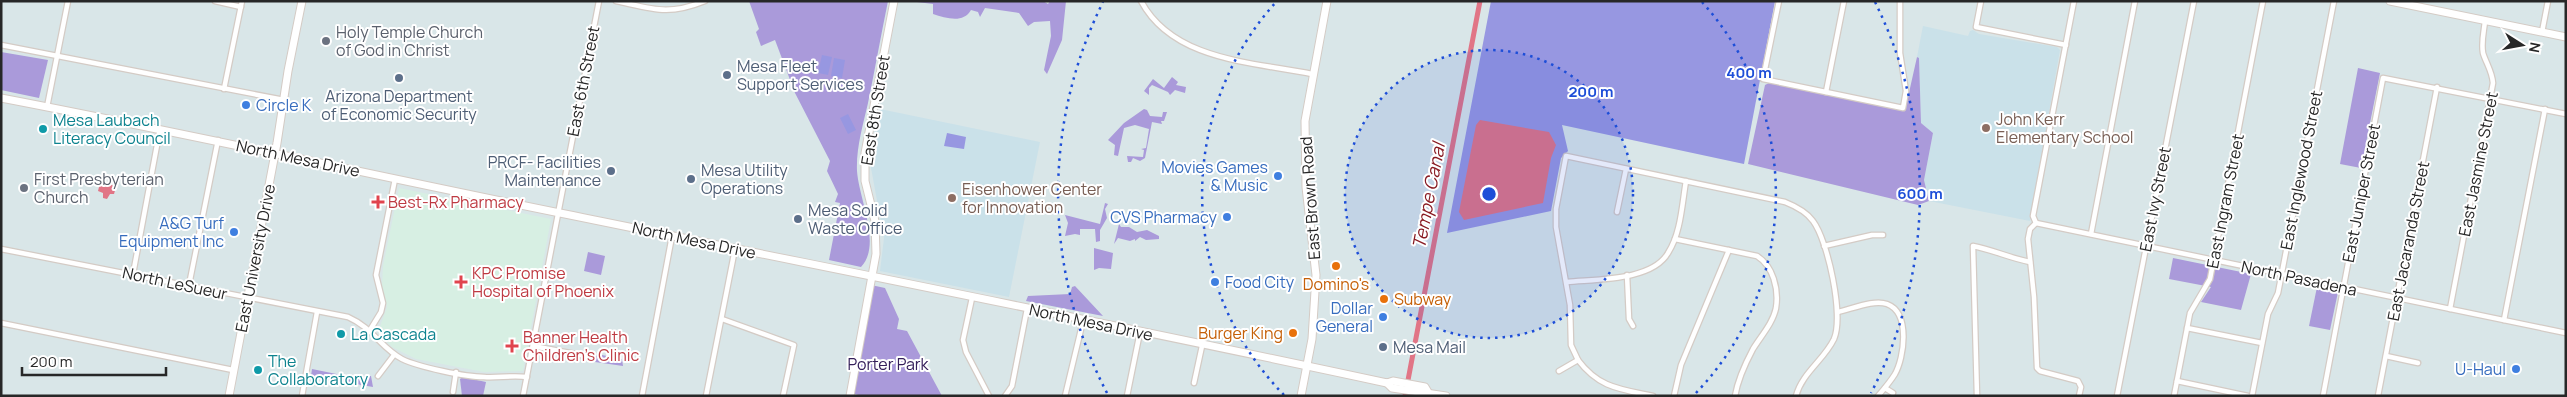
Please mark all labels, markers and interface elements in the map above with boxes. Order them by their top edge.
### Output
north arrow [2497,20,2547,70]
place label: Holy Temple Church of God in Christ [336,21,483,61]
street label: East 6th Street [562,24,604,138]
marker: Holy Temple Church of God in Christ [320,35,332,47]
text: N [2525,41,2546,54]
street label: East 8th Street [855,53,895,167]
place label: Mesa Fleet Support Services [737,55,863,95]
text: 400 m [1726,62,1772,83]
marker: Mesa Fleet Support Services [721,69,733,81]
marker: Arizona Department of Economic Security [393,72,405,84]
text: 200 m [1568,81,1614,102]
place label: Arizona Department of Economic Security [321,85,477,125]
street label: East Inglewood Street [2275,88,2327,252]
street label: East Jasmine Street [2453,90,2503,238]
place label: Circle K [256,94,312,116]
marker: Circle K [240,99,252,111]
place label: John Kerr Elementary School [1996,108,2134,148]
place label: Mesa Laubach Literacy Council [53,109,171,149]
marker: John Kerr Elementary School [1980,122,1992,134]
street label: East Juniper Street [2337,122,2385,264]
marker: Mesa Laubach Literacy Council [37,123,49,135]
street label: East Ingram Street [2201,132,2249,270]
street label: North Mesa Drive [234,134,362,182]
street label: East Brown Road [1295,136,1325,260]
water label: Tempe Canal [1406,138,1451,251]
street label: East Ivy Street [2134,145,2176,253]
place label: PRCF- Facilities Maintenance [488,151,601,191]
place label: Movies Games & Music [1161,156,1268,196]
place label: Mesa Utility Operations [701,159,788,199]
street label: East Jacaranda Street [2382,159,2434,323]
marker: PRCF- Facilities Maintenance [605,165,617,177]
place label: First Presbyterian Church [34,168,164,208]
marker: Movies Games & Music [1272,170,1284,182]
marker: Mesa Utility Operations [685,173,697,185]
place label: Eisenhower Center for Innovation [962,178,1102,218]
marker: First Presbyterian Church [18,182,30,194]
street label: East University Drive [230,182,280,334]
text: 600 m [1897,183,1943,204]
centre of rings [1480,185,1498,203]
place label: Best-Rx Pharmacy [388,191,524,213]
marker: Eisenhower Center for Innovation [946,192,958,204]
marker: Best-Rx Pharmacy [372,196,384,208]
place label: Mesa Solid Waste Office [808,199,902,239]
place label: CVS Pharmacy [1110,206,1218,228]
marker: CVS Pharmacy [1221,211,1233,223]
place label: A&G Turf Equipment Inc [119,212,224,252]
marker: Mesa Solid Waste Office [792,213,804,225]
street label: North Mesa Drive [630,216,758,264]
marker: A&G Turf Equipment Inc [228,226,240,238]
street label: North Pasadena [2239,255,2359,301]
marker: Domino's [1330,260,1342,272]
street label: North LeSueur [120,261,230,305]
place label: KPC Promise Hospital of Phoenix [472,262,614,302]
place label: Food City [1225,271,1295,293]
place label: Domino's [1303,273,1369,295]
marker: KPC Promise Hospital of Phoenix [454,275,468,289]
marker: Food City [1209,276,1221,288]
place label: Subway [1394,288,1452,310]
marker: Subway [1378,293,1390,305]
place label: Dollar General [1316,297,1373,337]
street label: North Mesa Drive [1027,298,1155,346]
marker: Dollar General [1377,311,1389,323]
place label: Burger King [1198,322,1283,344]
place label: La Cascada [351,323,436,345]
place label: Banner Health Children's Clinic [523,326,640,366]
marker: Burger King [1287,327,1299,339]
marker: La Cascada [335,328,347,340]
place label: Mesa Mail [1393,336,1466,358]
marker: Banner Health Children's Clinic [505,339,519,353]
marker: Mesa Mail [1377,341,1389,353]
scale bar [22,344,166,376]
place label: The Collaboratory [268,350,369,390]
text: 200 m [30,351,73,372]
park label: Porter Park [847,353,930,375]
place label: U-Haul [2455,358,2506,380]
marker: U-Haul [2510,363,2522,375]
marker: The Collaboratory [252,364,264,376]

